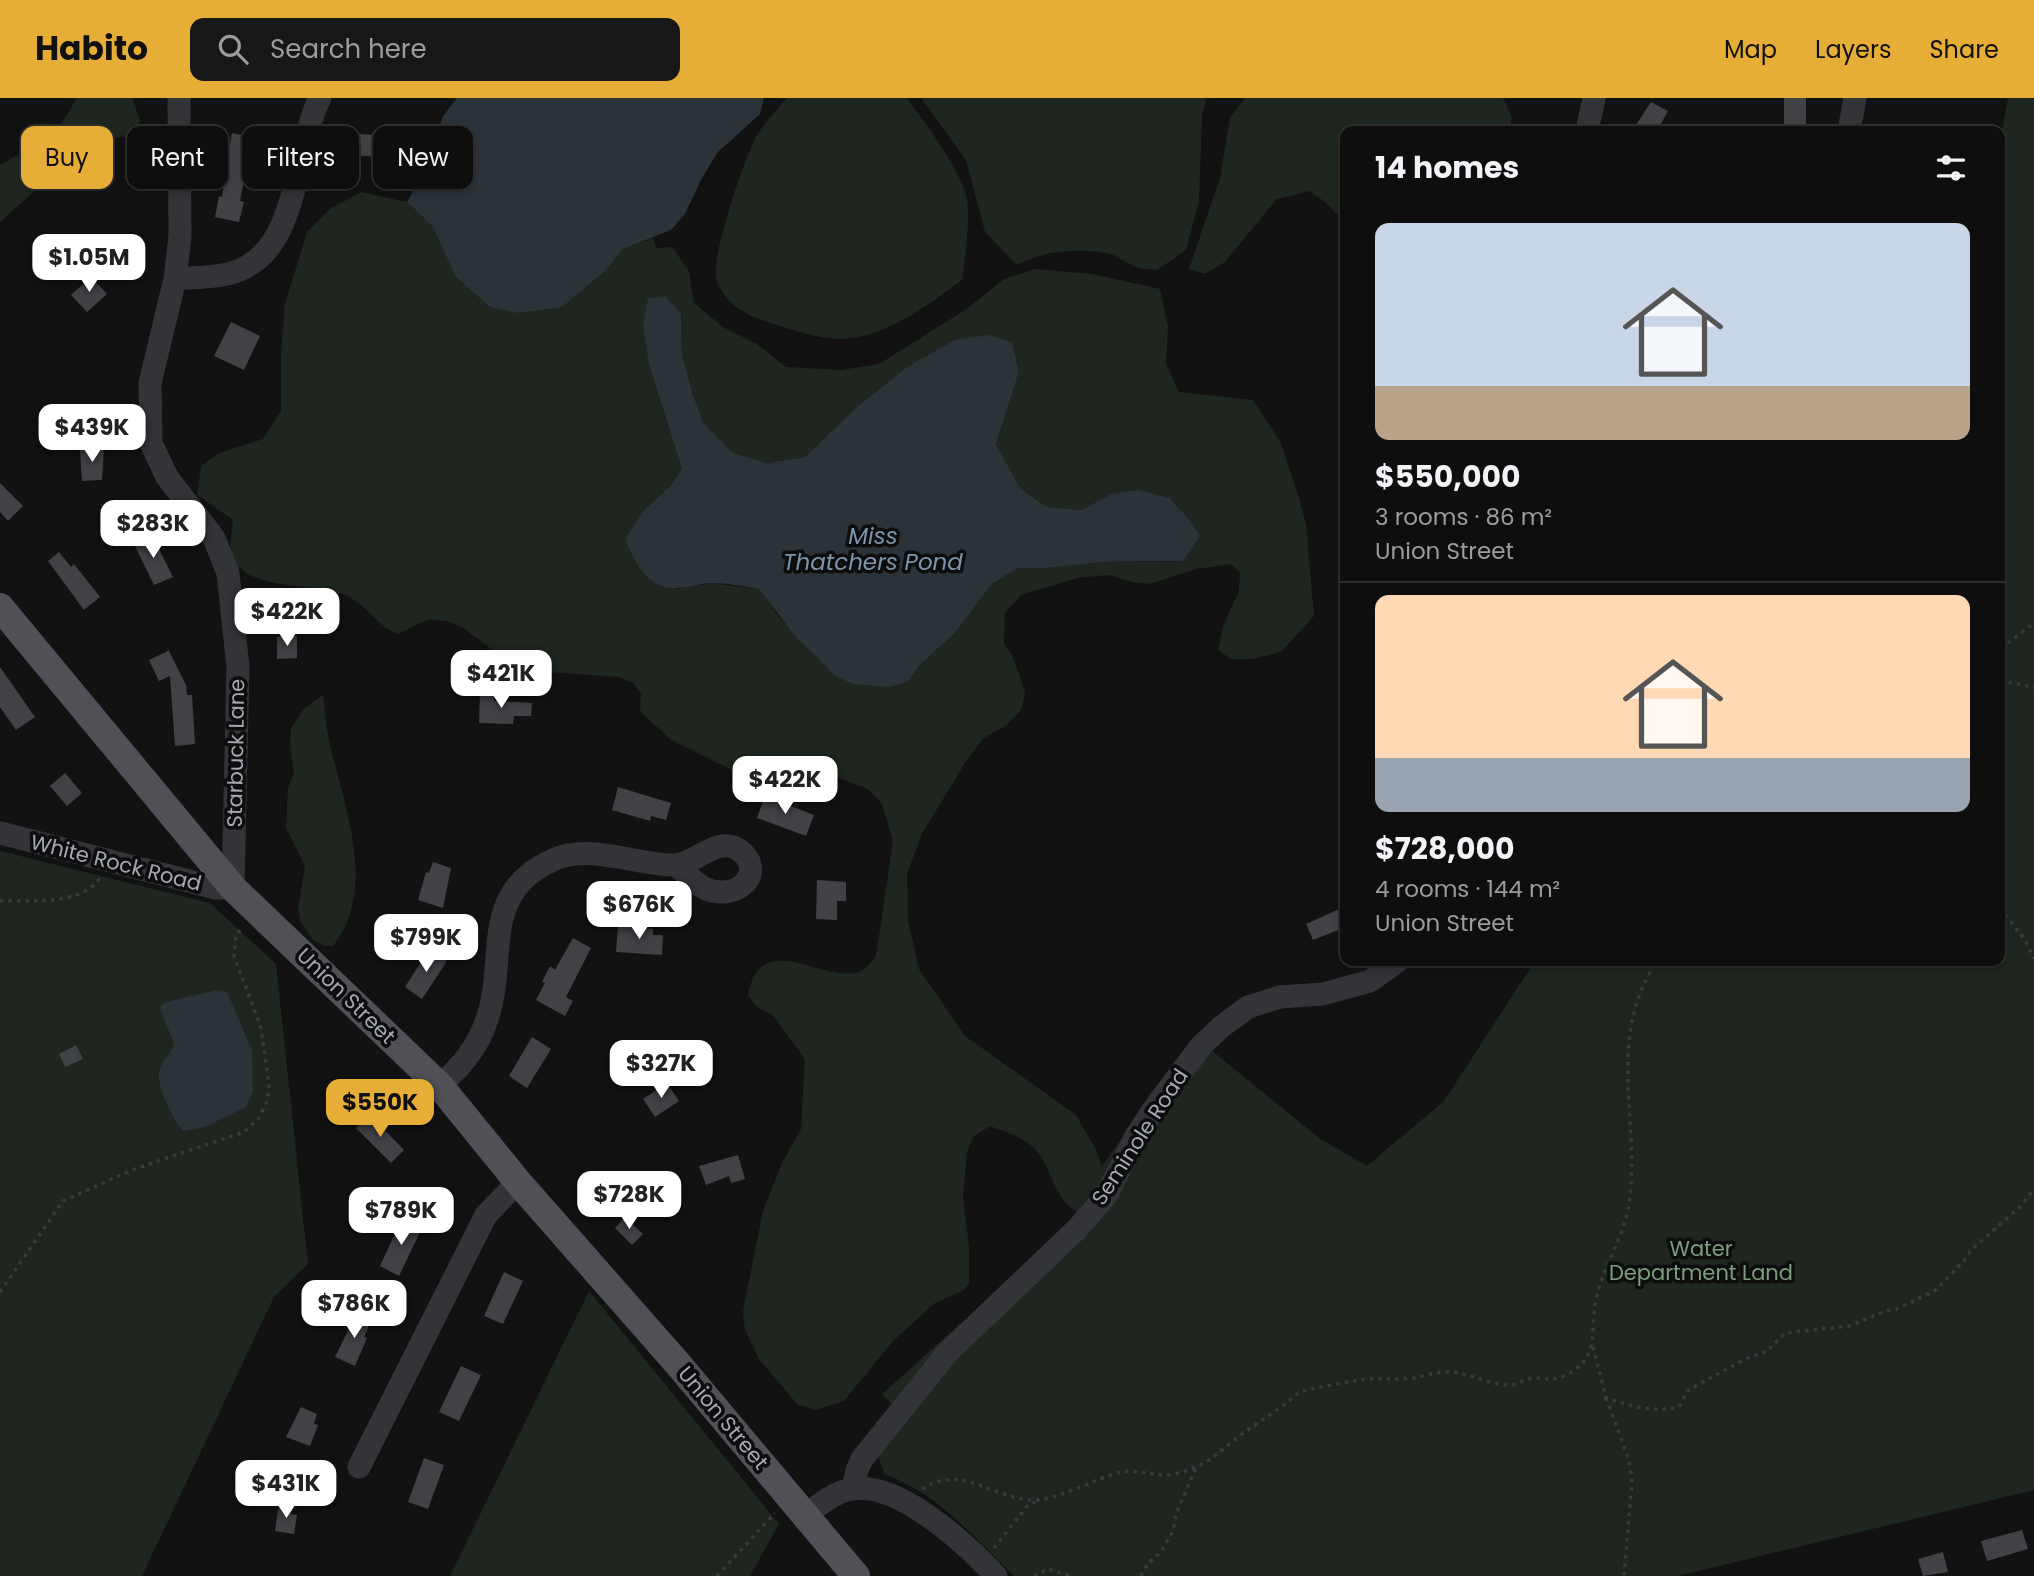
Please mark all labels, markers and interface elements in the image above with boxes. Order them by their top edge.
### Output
search box [190,18,680,81]
text: Habito [35,25,148,72]
icon: search [214,30,252,68]
text: Search here [270,31,427,67]
text: Map [1724,33,1777,66]
text: Layers [1815,33,1891,66]
text: Share [1929,33,1999,66]
chip: Buy [21,126,113,189]
chip: Rent [127,126,228,189]
chip: Filters [242,126,359,189]
chip: New [373,126,473,189]
text: 14 homes [1375,146,1519,189]
icon: filters [1932,149,1970,187]
pin: $1.05M [32,234,146,294]
text: $1.05M [48,241,130,273]
icon: home [1610,269,1736,395]
pin: $439K [43,404,141,464]
text: $439K [55,411,129,443]
text: $550,000 [1375,455,1521,498]
pin: $283K [104,500,202,560]
text: 3 rooms · 86 m² [1375,501,1552,533]
text: $283K [116,507,190,539]
water label: Miss Thatchers Pond [783,520,963,578]
text: Union Street [1375,535,1514,567]
pin: $422K [238,588,336,648]
text: $422K [250,595,324,627]
icon: home [1610,641,1736,767]
pin: $421K [452,650,550,710]
text: $421K [467,657,535,689]
street label: Starbuck Lane [220,678,251,828]
pin: $422K [736,756,834,816]
text: $422K [748,763,822,795]
street label: White Rock Road [28,827,205,898]
text: $728,000 [1375,827,1515,870]
text: 4 rooms · 144 m² [1375,873,1560,905]
pin: $676K [590,882,688,941]
text: $676K [603,888,675,920]
text: Union Street [1375,907,1514,939]
pin: $799K [377,914,475,974]
text: $799K [390,921,462,953]
street label: Union Street [291,941,402,1050]
pin: $327K [612,1040,710,1100]
text: $327K [626,1047,696,1079]
street label: Seminole Road [1085,1063,1195,1211]
pin: $550K [331,1080,429,1139]
text: $550K [342,1086,418,1118]
pin: $728K [580,1172,678,1231]
text: $728K [593,1178,665,1210]
pin: $789K [352,1188,450,1247]
text: $789K [365,1194,437,1226]
park label: Water Department Land [1609,1234,1793,1287]
pin: $786K [305,1280,403,1340]
text: $786K [317,1287,391,1319]
street label: Union Street [672,1360,775,1476]
pin: $431K [237,1460,335,1520]
text: $431K [251,1467,321,1499]

